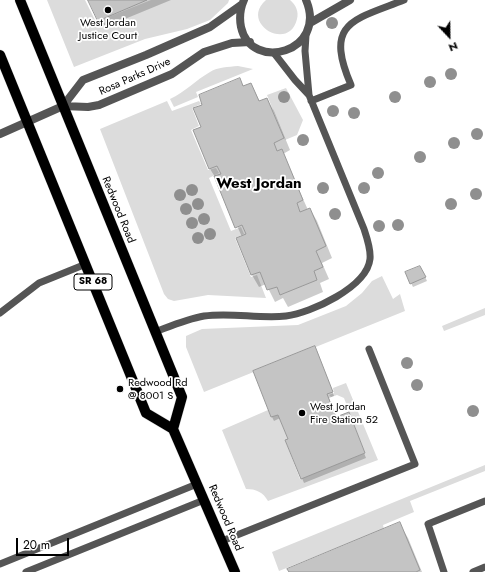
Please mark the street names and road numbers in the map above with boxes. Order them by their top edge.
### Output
street label: Rosa Parks Drive [97,55,173,99]
street label: Redwood Road [99,175,137,245]
road number: SR 68 [74,274,112,290]
street label: Redwood Road [205,483,245,553]

